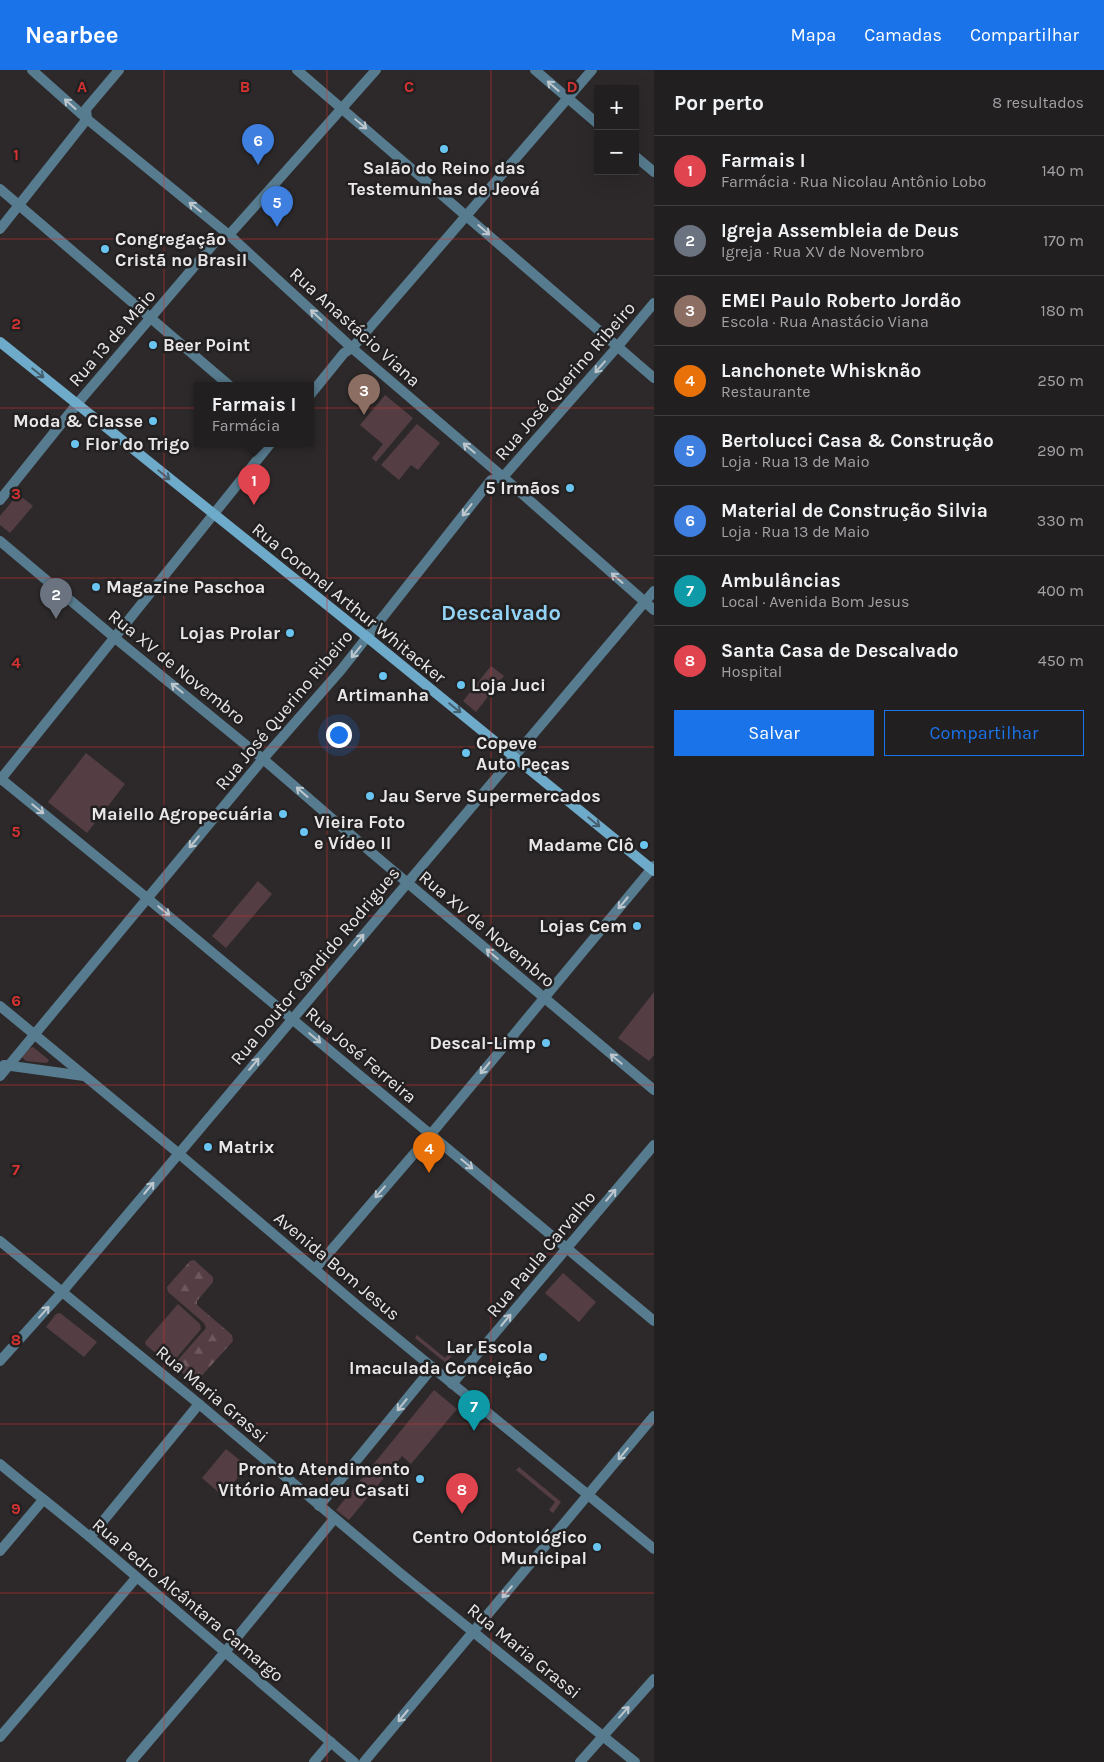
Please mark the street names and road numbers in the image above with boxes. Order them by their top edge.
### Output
street label: Rua Anastácio Viana [285,263,425,391]
street label: Rua 13 de Maio [64,285,160,391]
street label: Rua José Querino Ribeiro [490,297,640,465]
street label: Rua Coronel Arthur Whitacker [248,518,451,688]
street label: Rua XV de Novembro [104,605,250,729]
street label: Rua José Querino Ribeiro [210,625,358,795]
street label: Rua Doutor Cândido Rodrigues [226,862,404,1070]
street label: Rua XV de Novembro [415,866,559,992]
street label: Rua José Ferreira [301,1002,421,1108]
street label: Rua Paula Carvalho [482,1186,600,1322]
street label: Avenida Bom Jesus [269,1207,405,1325]
street label: Rua Maria Grassi [151,1341,273,1447]
street label: Rua Pedro Alcântara Camargo [88,1513,288,1687]
street label: Rua Maria Grassi [463,1599,585,1703]

